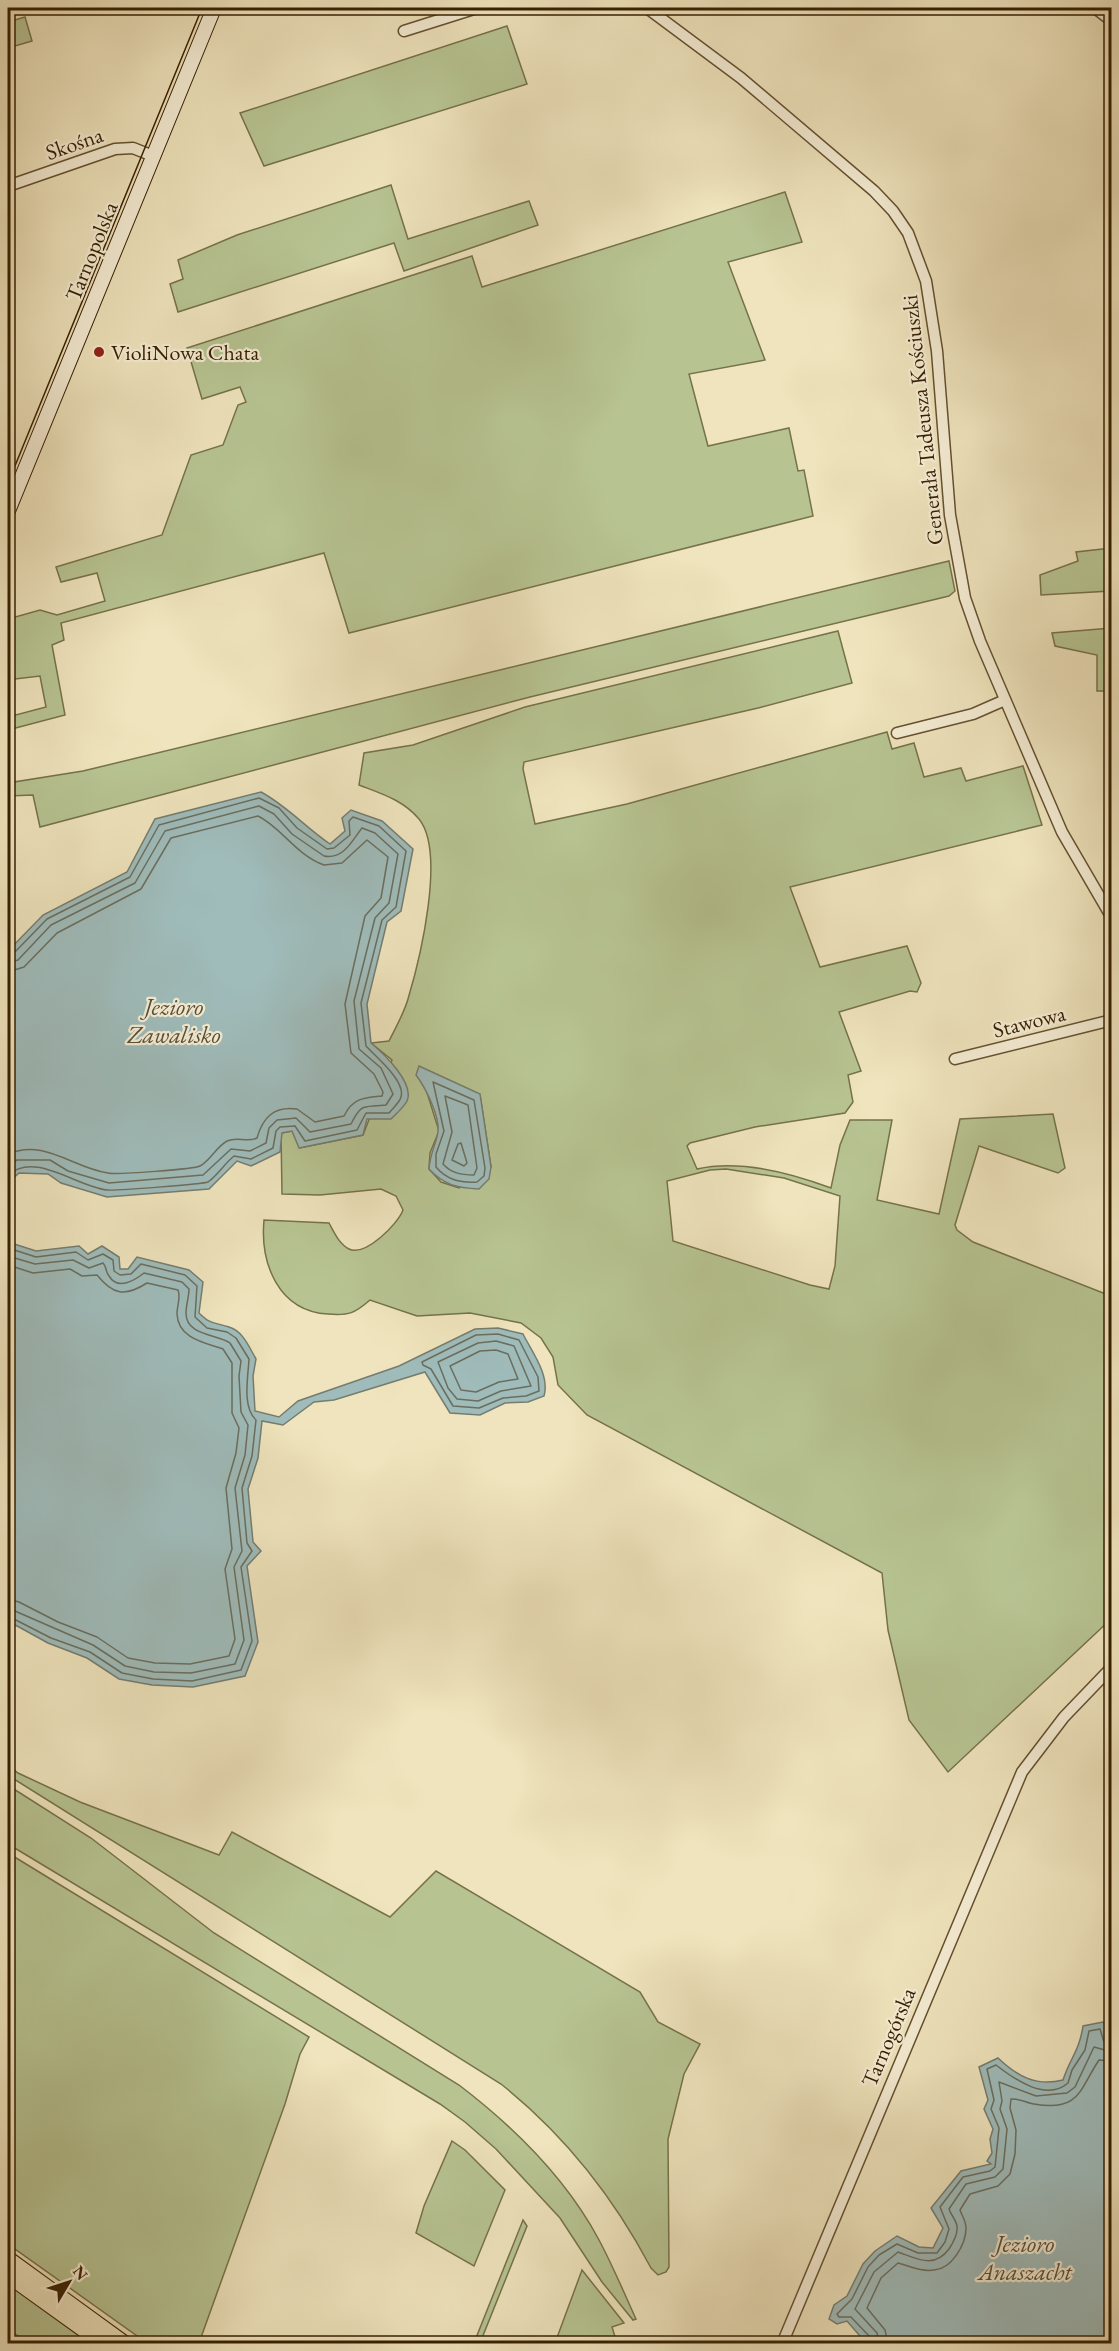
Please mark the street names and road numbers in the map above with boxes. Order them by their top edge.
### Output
street label: Skośna [42,120,107,167]
street label: Tarnopolska [58,197,125,305]
street label: Generała Tadeusza Kościuszki [895,293,950,546]
street label: Stawowa [990,998,1069,1045]
street label: Tarnogórska [855,1983,922,2091]

